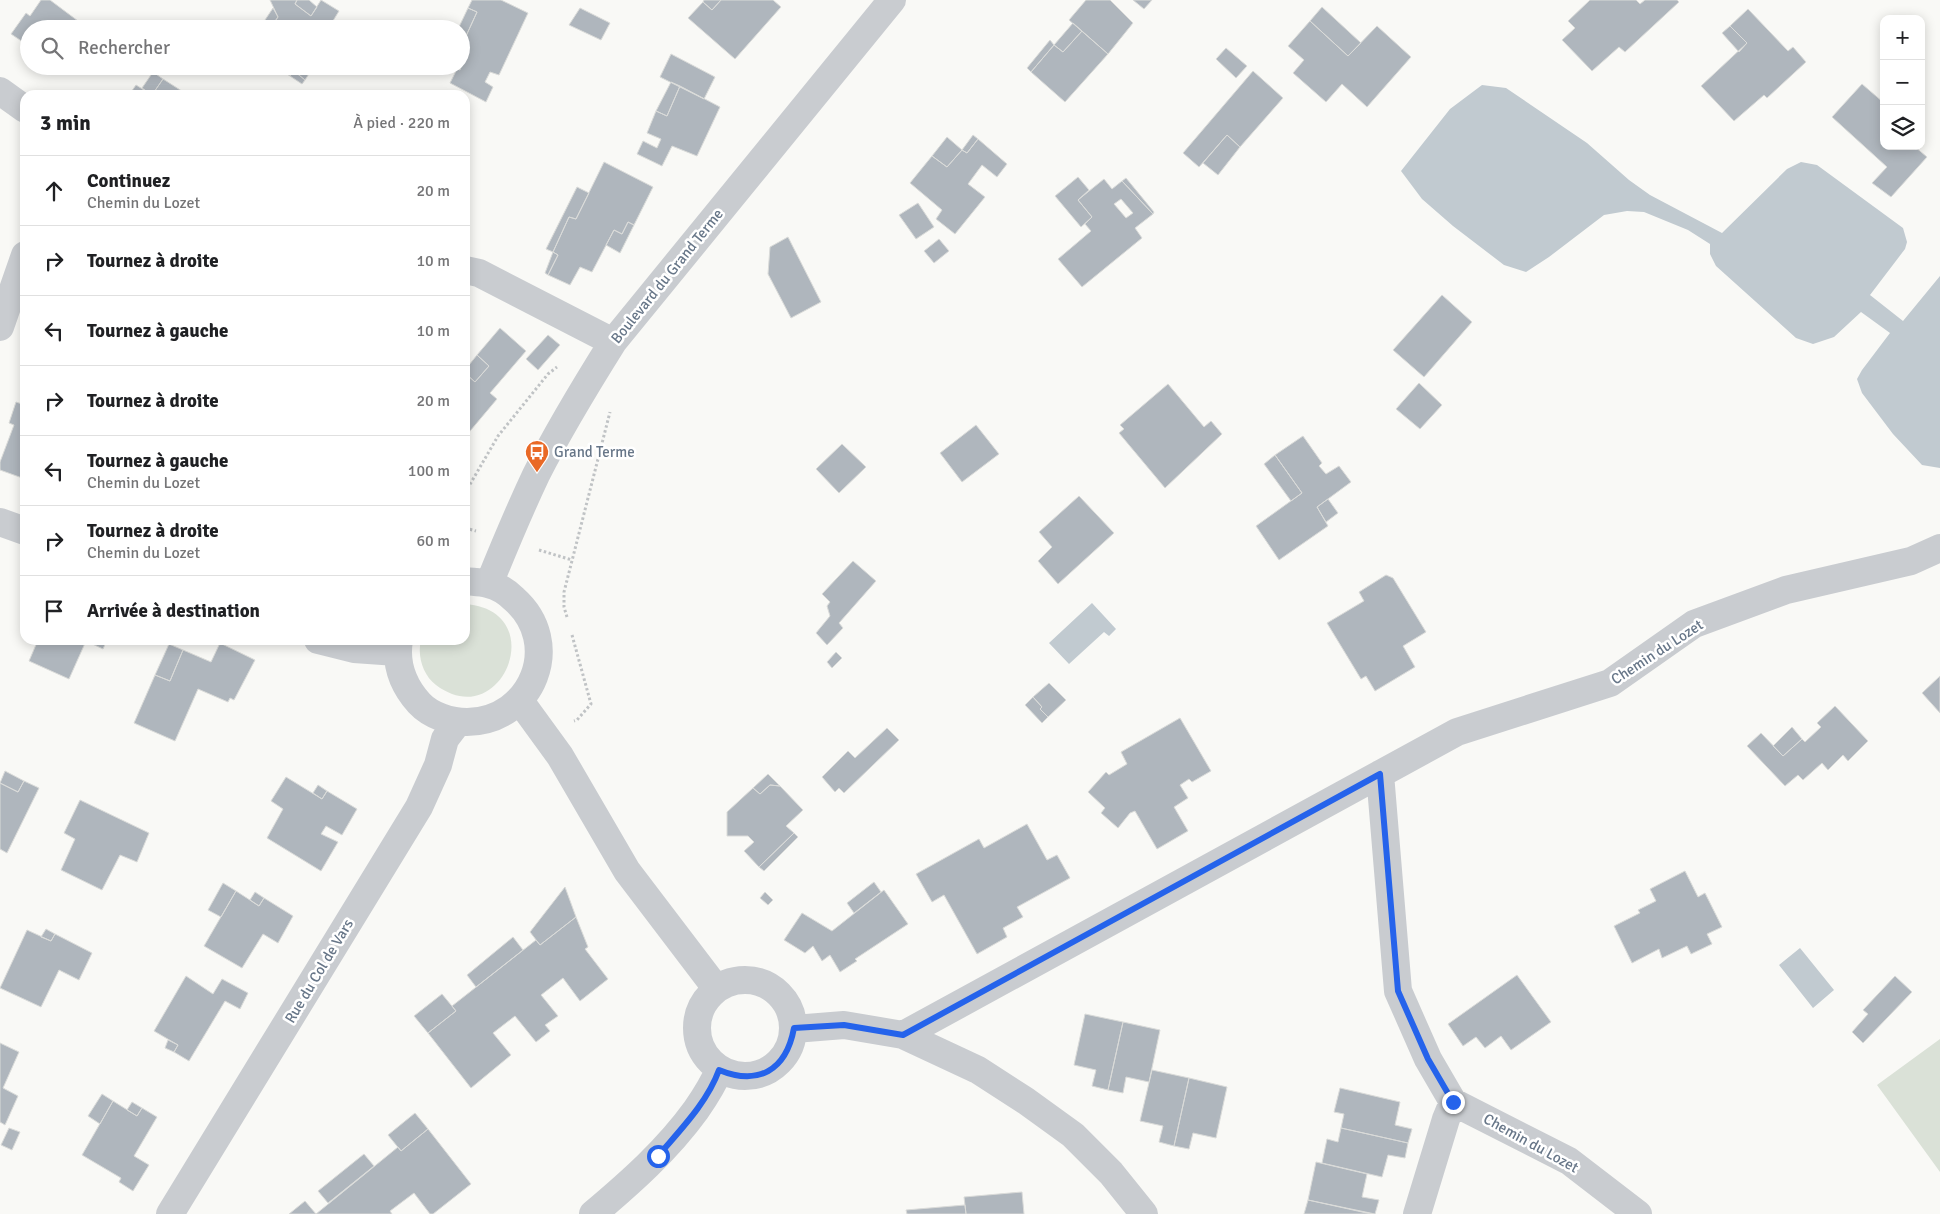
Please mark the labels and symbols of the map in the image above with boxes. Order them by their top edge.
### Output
street label: Boulevard du Grand Terme [607,205,727,347]
bus stop icon: Grand Terme [524,439,550,473]
place label: Grand Terme [554,443,635,461]
street label: Chemin du Lozet [1608,616,1706,688]
street label: Rue du Col de Vars [281,915,357,1026]
route end [1442,1091,1465,1114]
street label: Chemin du Lozet [1480,1109,1582,1177]
route start [647,1145,670,1168]

